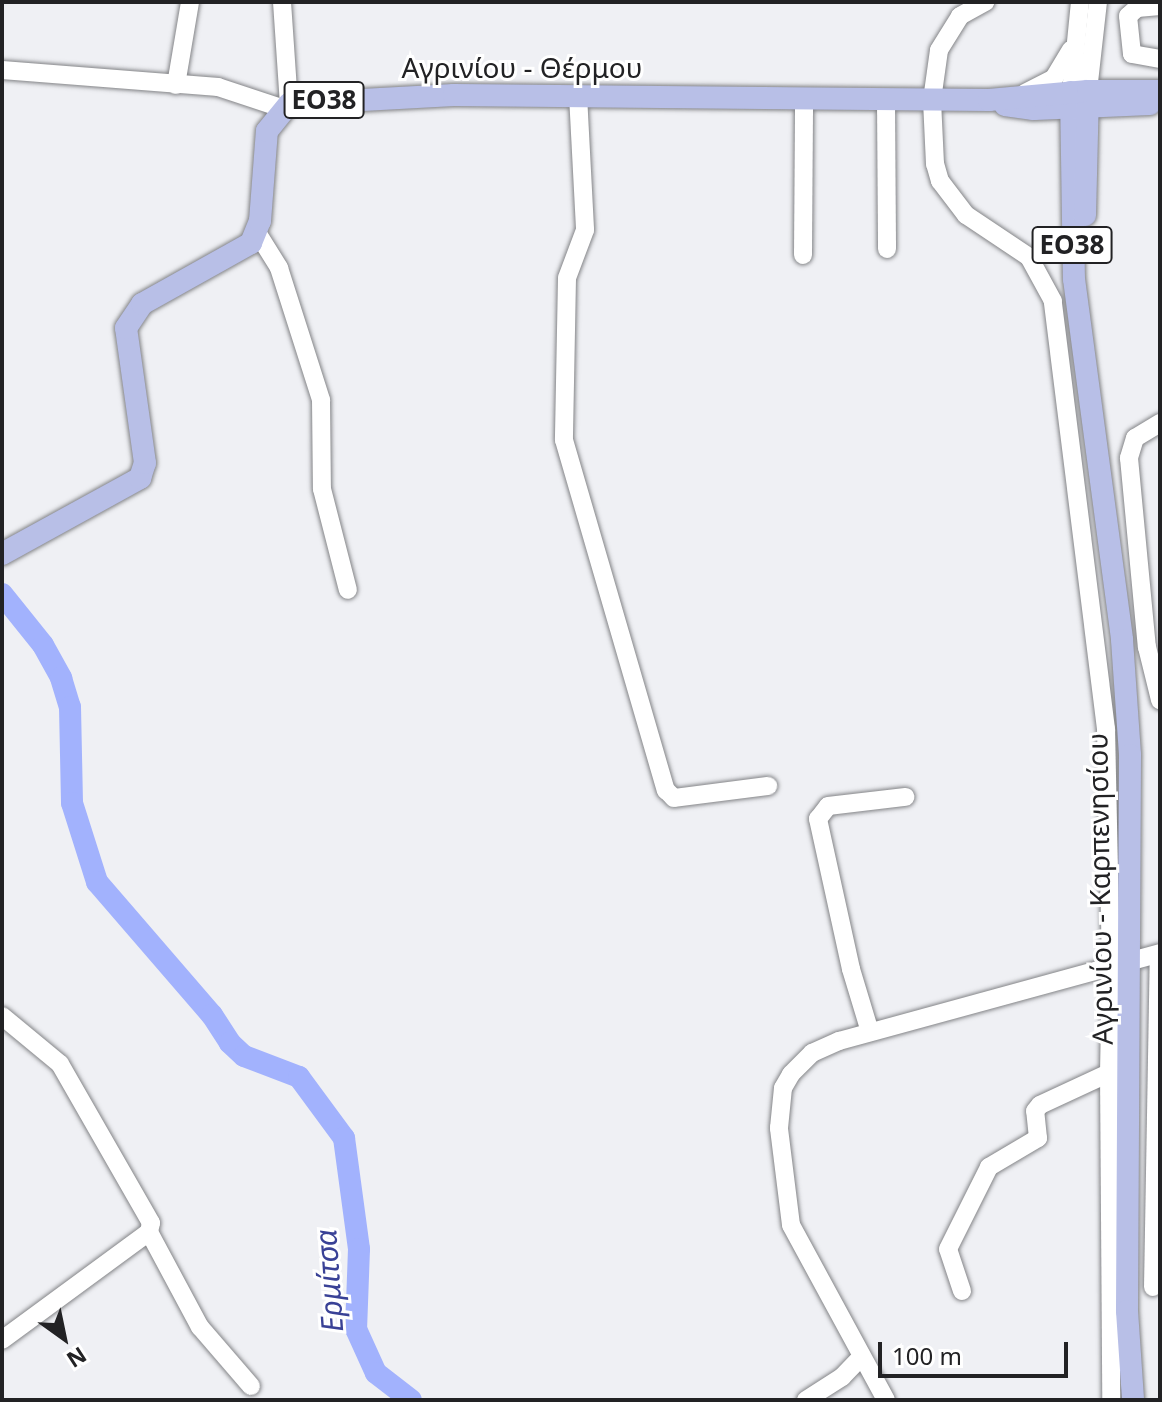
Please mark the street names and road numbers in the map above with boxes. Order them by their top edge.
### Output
street label: Αγρινίου - Θέρμου [401,50,643,84]
road number: ΕΟ38 [282,78,366,122]
road number: ΕΟ38 [1030,223,1114,267]
street label: Αγρινίου - Καρπενησίου [1079,733,1119,1045]

